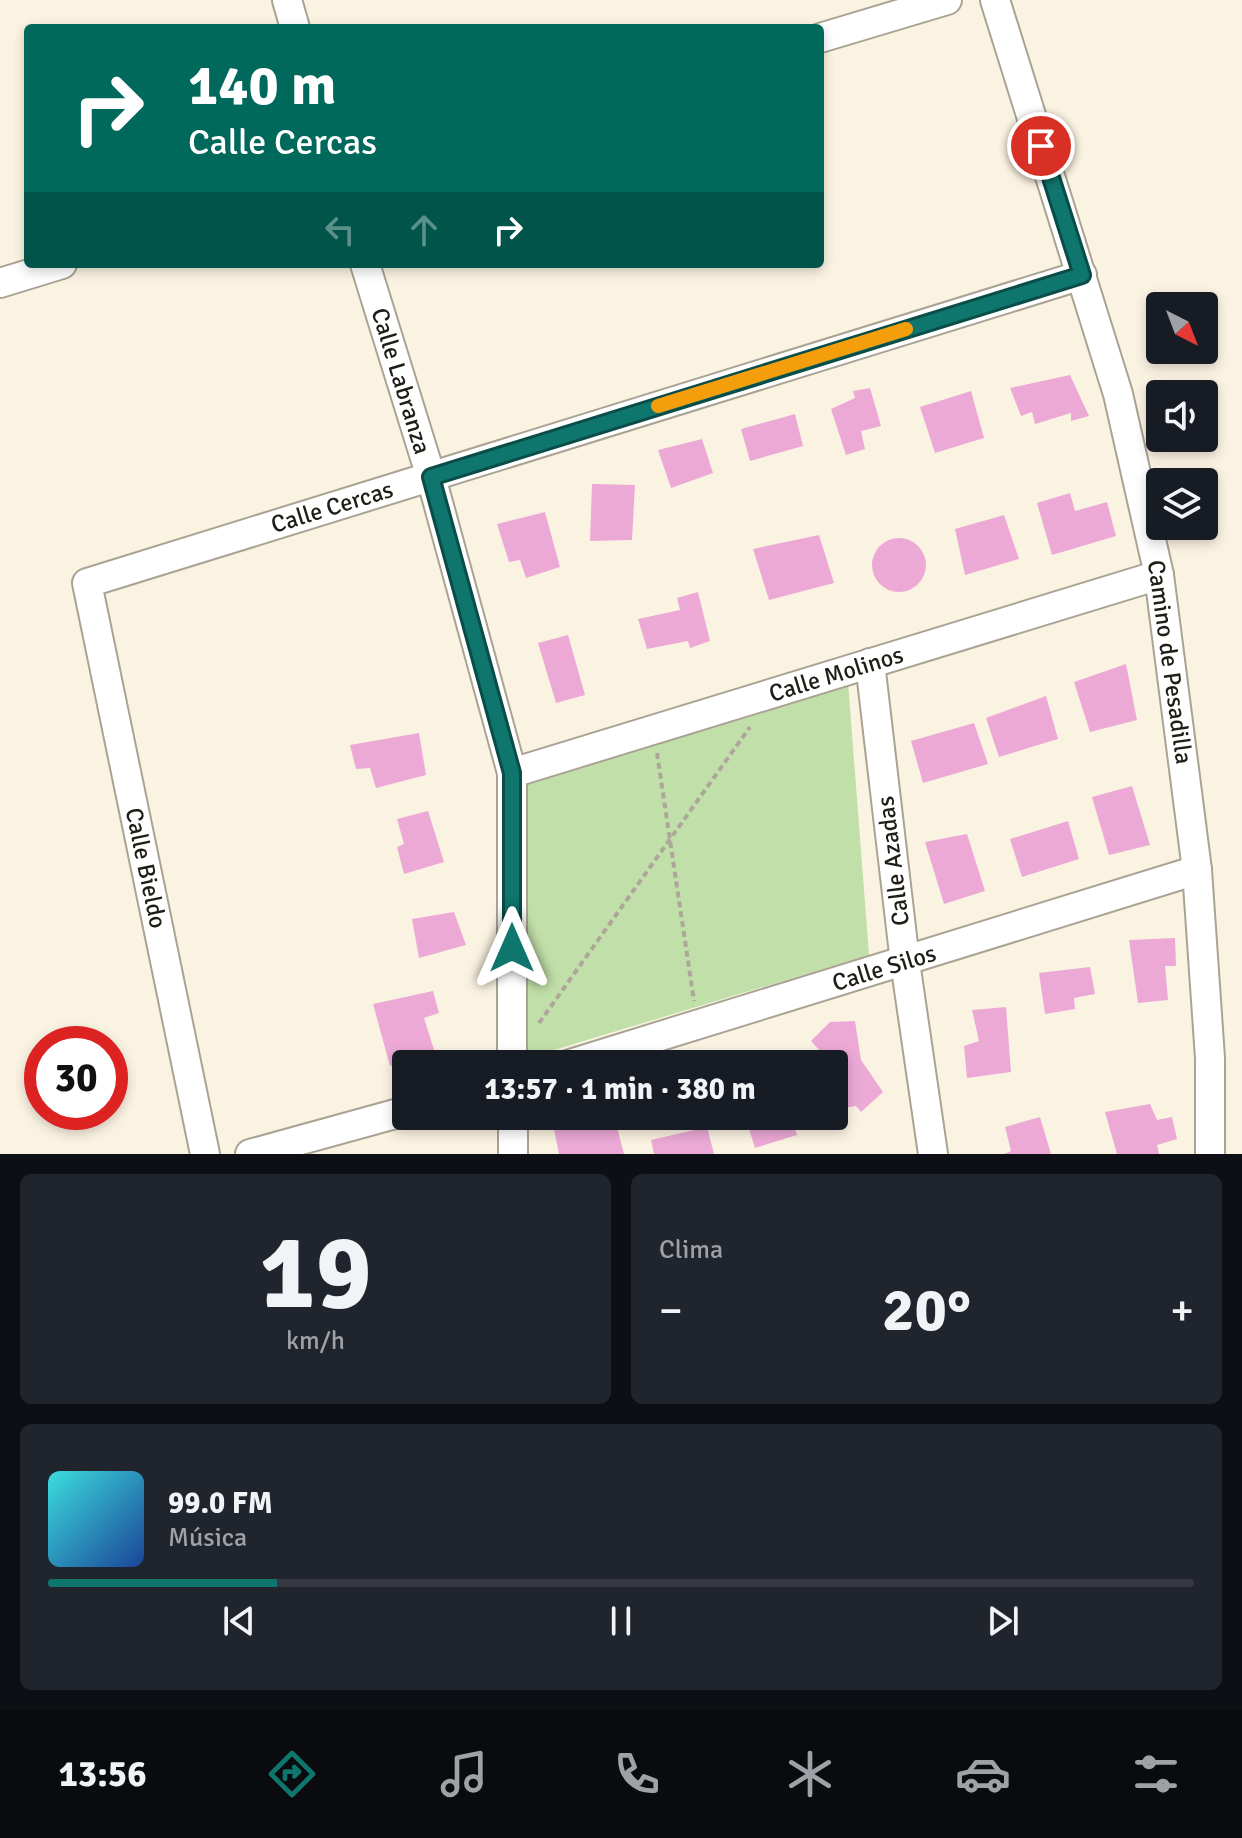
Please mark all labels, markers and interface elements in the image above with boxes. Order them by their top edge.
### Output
text: 140 m [188,51,336,120]
icon: right [56,56,160,160]
pin [1007,112,1075,180]
text: Calle Cercas [188,120,377,165]
icon: arrive [1019,124,1063,168]
icon: left [318,208,362,252]
icon: ahead [402,208,446,252]
icon: right [486,208,530,252]
north arrow [1146,292,1218,364]
map controls [1146,292,1218,540]
street label: Calle Labranza [365,304,437,458]
button: sound [1146,380,1218,452]
button: layers [1146,468,1218,540]
street label: Calle Cercas [267,474,397,540]
street label: Camino de Pesadilla [1141,558,1199,766]
street label: Calle Molinos [765,639,907,709]
street label: Calle Azadas [870,795,916,927]
street label: Calle Bieldo [119,805,173,931]
position arrow [470,906,554,990]
street label: Calle Silos [828,938,940,998]
speed limit sign: 30 [24,1026,128,1130]
text: 13:57 · 1 min · 380 m [484,1071,756,1108]
text: 19 [259,1209,372,1337]
text: Clima [659,1234,723,1266]
text: 20° [882,1274,971,1348]
text: − [659,1284,683,1338]
text: + [1170,1284,1194,1338]
text: km/h [286,1325,345,1357]
text: 99.0 FM [168,1485,273,1522]
text: Música [168,1522,247,1554]
icon: previous [217,1599,261,1643]
icon: pause [599,1599,643,1643]
icon: next [981,1599,1025,1643]
icon: directions [264,1746,320,1802]
icon: music [436,1746,492,1802]
icon: phone [609,1746,665,1802]
icon: climate [782,1746,838,1802]
icon: car [955,1746,1011,1802]
icon: filters [1128,1746,1184,1802]
text: 13:56 [58,1752,147,1797]

